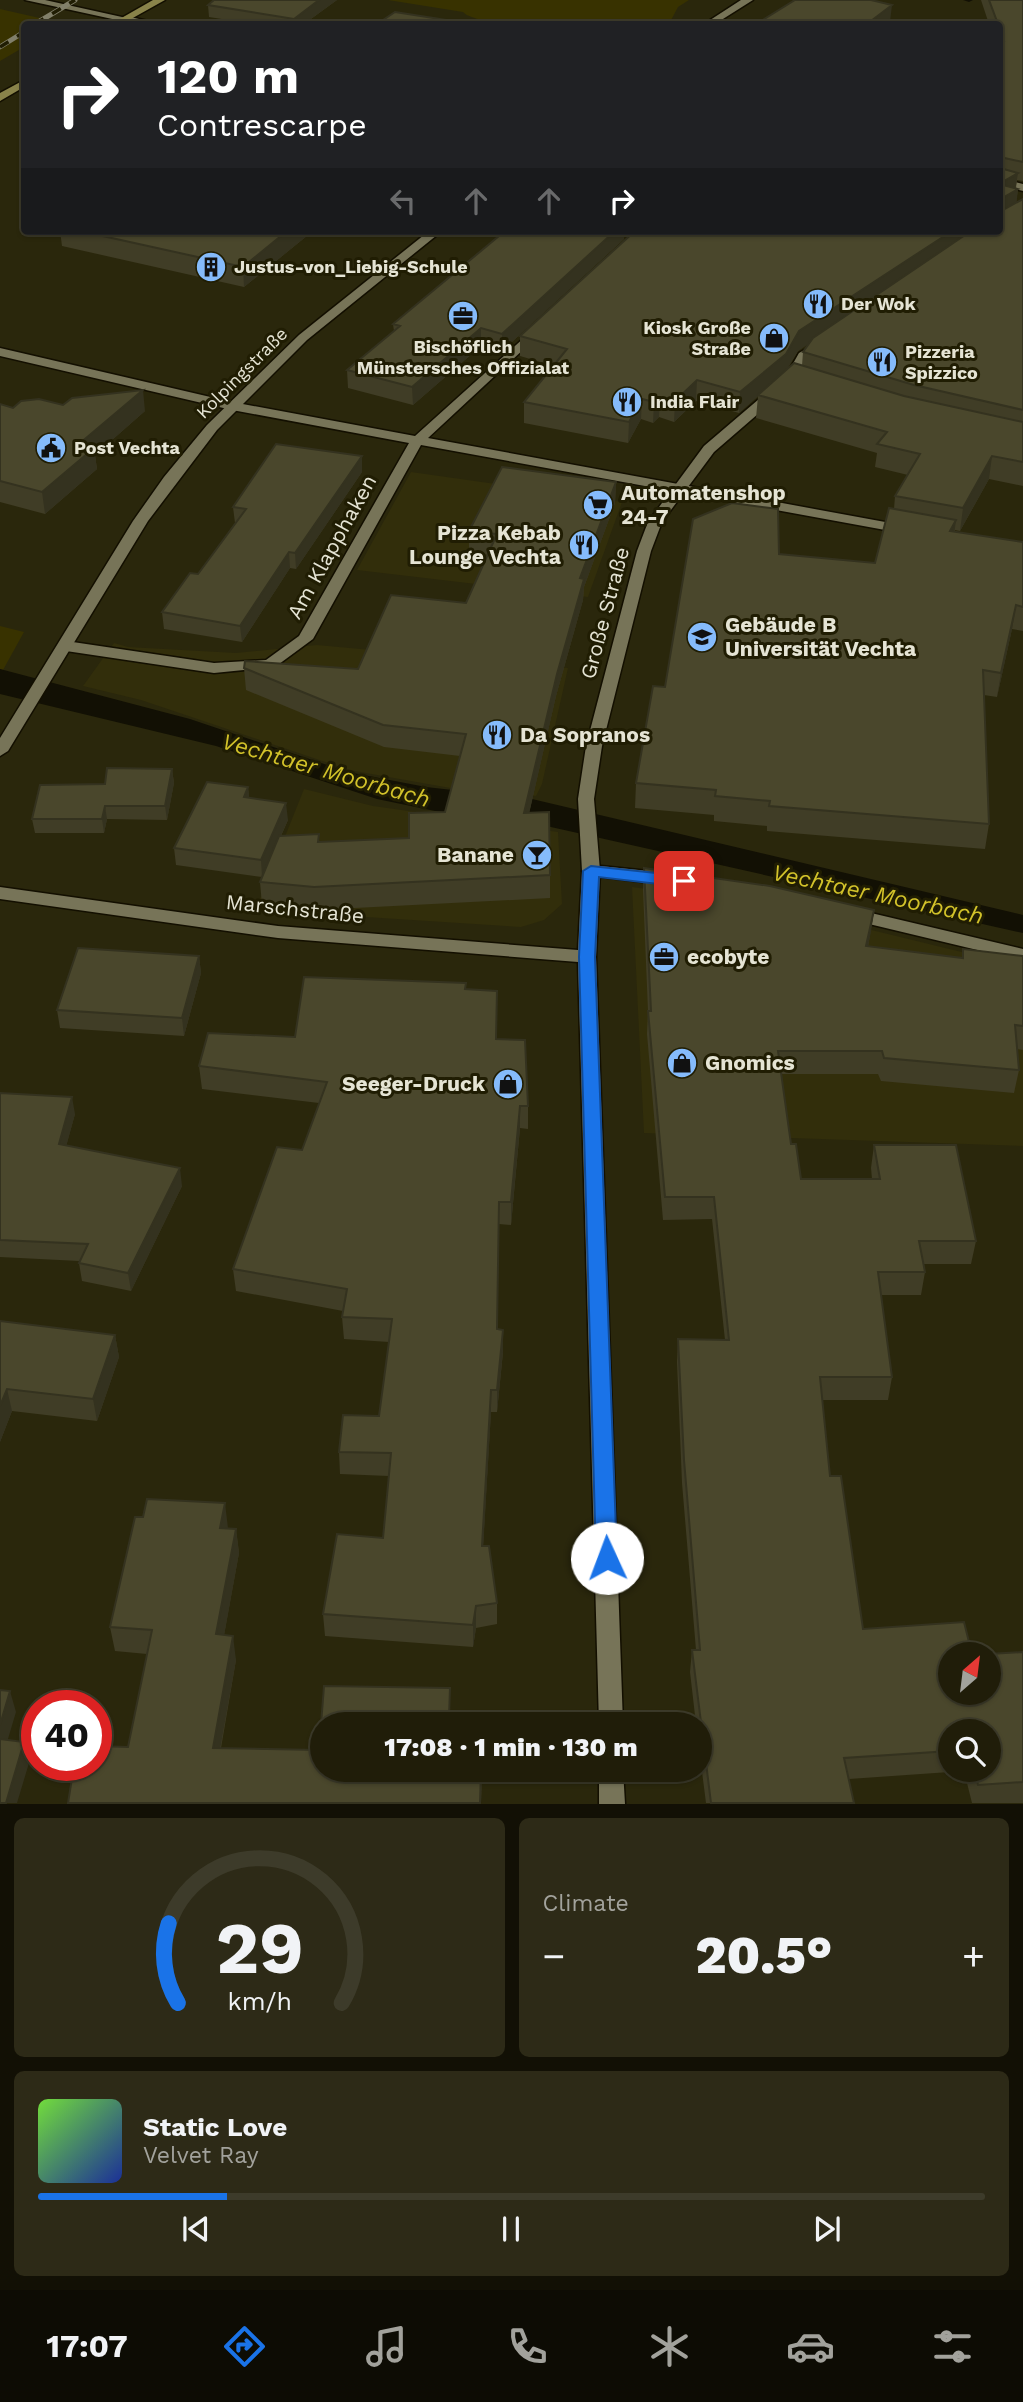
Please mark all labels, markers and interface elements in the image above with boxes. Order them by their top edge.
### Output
text: 120 m [157,47,299,105]
icon: right [42,49,133,140]
text: Contrescarpe [157,106,367,144]
icon: left [384,182,422,220]
icon: ahead [457,182,495,220]
icon: ahead [530,182,568,220]
icon: right [603,182,641,220]
building icon: Justus-von_Liebig-Schule [194,250,228,284]
place label: Justus-von_Liebig-Schule [234,256,468,277]
restaurant icon: Der Wok [801,287,835,321]
place label: Der Wok [841,293,916,314]
office icon: Bischöflich Münstersches Offizialat [446,299,480,333]
place label: Kiosk Große Straße [643,317,751,359]
shop icon: Kiosk Große Straße [757,321,791,355]
street label: Kolpingstraße [192,323,291,422]
place label: Bischöflich Münstersches Offizialat [357,336,569,378]
place label: Pizzeria Spizzico [905,341,978,383]
restaurant icon: Pizzeria Spizzico [865,345,899,379]
restaurant icon: India Flair [610,385,644,419]
place label: India Flair [650,391,739,412]
public building icon: Post Vechta [34,431,68,465]
place label: Post Vechta [74,437,181,458]
street label: Am Klapphaken [282,470,382,623]
place label: Automatenshop 24-7 [621,480,786,529]
supermarket icon: Automatenshop 24-7 [581,488,615,522]
place label: Pizza Kebab Lounge Vechta [409,520,562,569]
restaurant icon: Pizza Kebab Lounge Vechta [567,528,601,562]
street label: Große Straße [575,544,634,682]
place label: Gebäude B Universität Vechta [725,612,917,661]
school or university icon: Gebäude B Universität Vechta [685,620,719,654]
restaurant icon: Da Sopranos [480,718,514,752]
place label: Da Sopranos [520,722,650,747]
water label: Vechtaer Moorbach [219,728,433,813]
bar icon: Banane [520,838,554,872]
place label: Banane [437,842,514,867]
pin [654,851,714,911]
water label: Vechtaer Moorbach [770,859,986,930]
icon: arrive [665,862,703,900]
street label: Marschstraße [225,889,365,928]
office icon: ecobyte [647,940,681,974]
place label: ecobyte [687,944,769,969]
shop icon: Gnomics [665,1046,699,1080]
place label: Gnomics [705,1050,795,1075]
shop icon: Seeger-Druck [491,1067,525,1101]
place label: Seeger-Druck [342,1071,486,1096]
position arrow [570,1521,644,1595]
north arrow [938,1642,1001,1704]
map controls [938,1642,1001,1782]
speed limit sign: 40 [21,1690,112,1781]
button: search [938,1719,1001,1782]
text: 17:08 · 1 min · 130 m [384,1732,638,1762]
text: Climate [543,1890,629,1917]
text: 29 [215,1906,303,1992]
text: 20.5° [695,1925,832,1986]
text: − [543,1934,565,1978]
text: + [962,1934,985,1978]
text: km/h [227,1987,291,2016]
text: Static Love [143,2112,287,2142]
text: Velvet Ray [143,2142,259,2169]
icon: previous [177,2210,215,2248]
icon: pause [492,2210,530,2248]
icon: next [808,2210,846,2248]
icon: directions [220,2322,269,2371]
icon: music [362,2322,411,2371]
icon: phone [503,2322,552,2371]
icon: climate [645,2322,694,2371]
icon: car [786,2322,835,2371]
icon: filters [928,2322,977,2371]
text: 17:07 [46,2327,128,2365]

